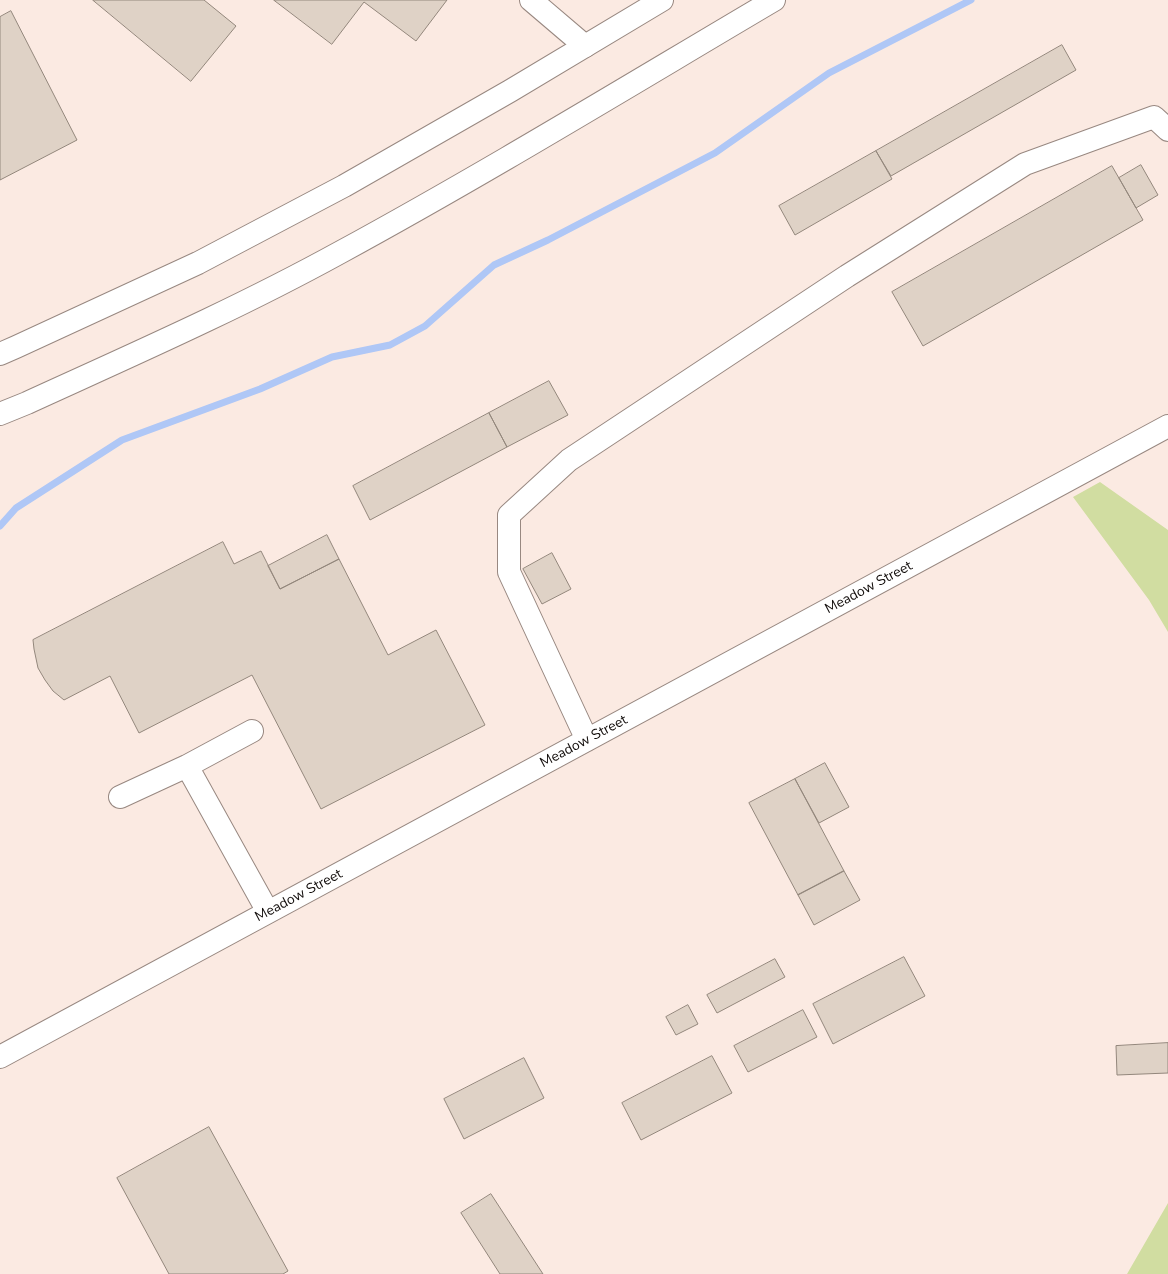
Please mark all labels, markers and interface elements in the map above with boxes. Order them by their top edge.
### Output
street label: Meadow Street [823,558,915,618]
street label: Meadow Street [538,712,630,772]
street label: Meadow Street [253,866,345,926]

